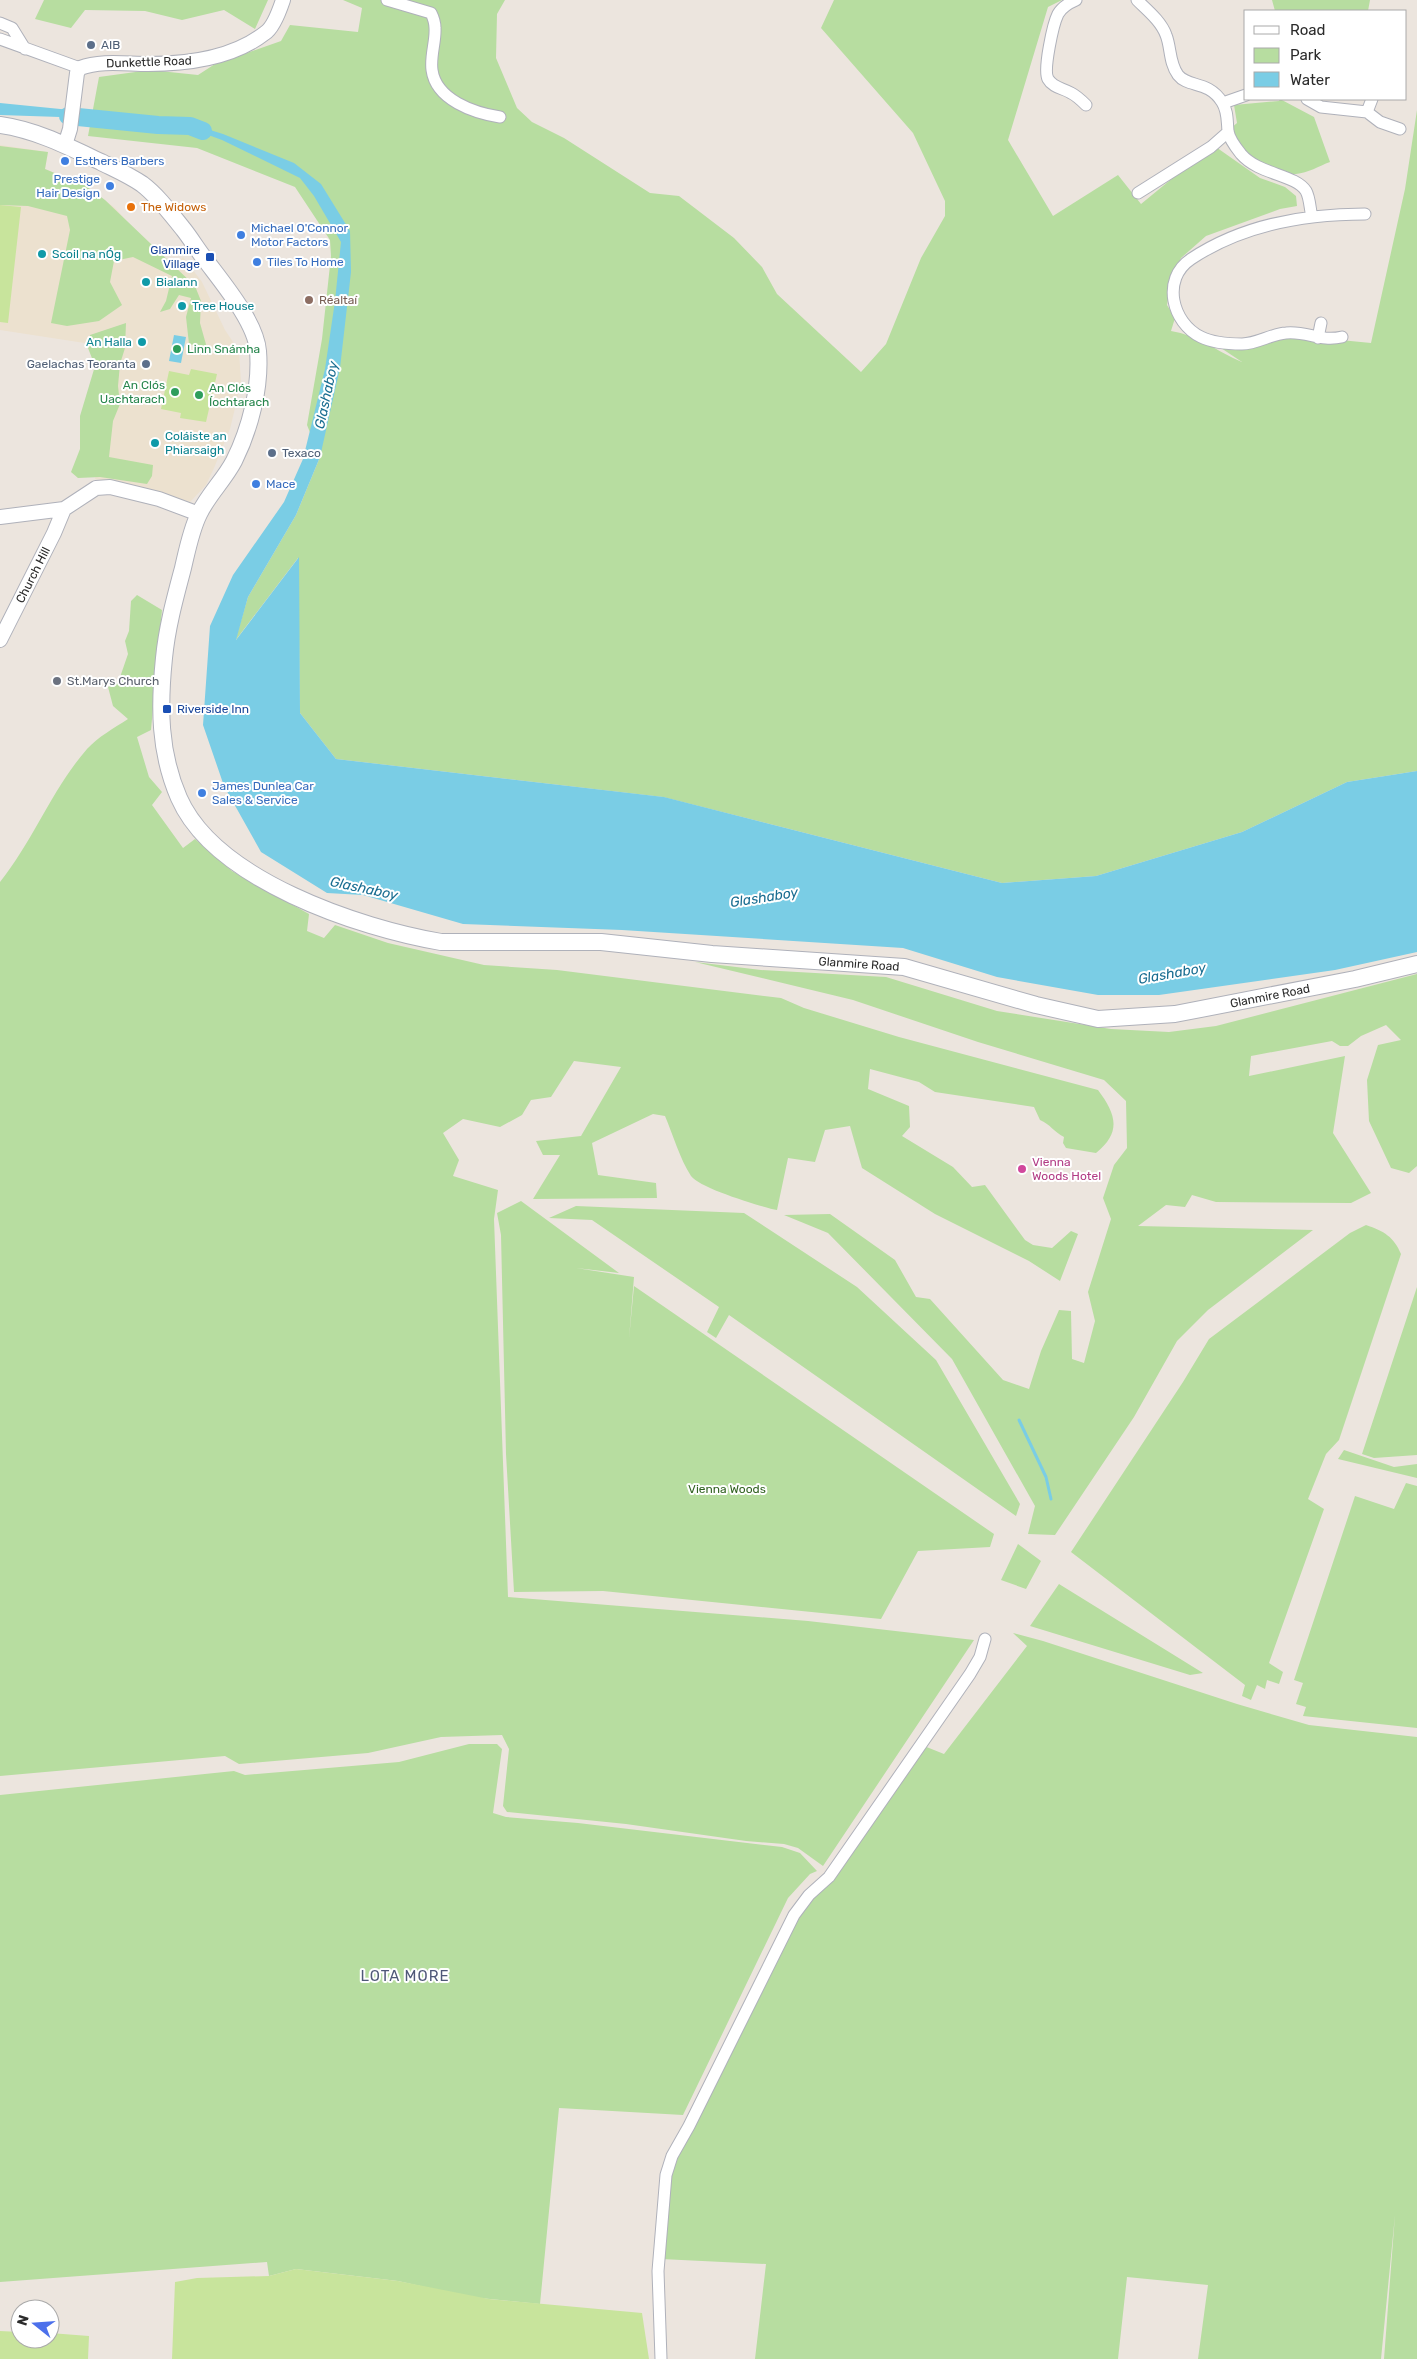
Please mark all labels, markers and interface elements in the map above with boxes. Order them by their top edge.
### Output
legend [1244,10,1407,100]
text: Road [1290,21,1326,39]
place label: AIB [101,38,120,52]
marker: AIB [85,39,97,51]
text: Park [1290,46,1321,64]
street label: Dunkettle Road [106,54,192,70]
text: Water [1290,71,1330,89]
place label: Esthers Barbers [75,154,164,168]
marker: Esthers Barbers [59,155,71,167]
place label: Prestige Hair Design [36,172,100,200]
marker: Prestige Hair Design [104,180,116,192]
place label: The Widows [141,200,206,214]
marker: The Widows [125,201,137,213]
place label: Michael O'Connor Motor Factors [251,221,349,249]
marker: Michael O'Connor Motor Factors [235,229,247,241]
place label: Glanmire Village [150,243,200,271]
place label: Scoil na nÓg [52,247,121,261]
marker: Scoil na nÓg [36,248,48,260]
marker: Glanmire Village [204,251,216,263]
place label: Tiles To Home [267,255,344,269]
marker: Tiles To Home [251,256,263,268]
place label: Bialann [156,275,198,289]
marker: Bialann [140,276,152,288]
place label: Réaltaí [319,293,358,307]
marker: Réaltaí [303,294,315,306]
place label: Tree House [192,299,255,313]
marker: Tree House [176,300,188,312]
place label: An Halla [86,335,132,349]
marker: An Halla [136,336,148,348]
place label: Linn Snámha [187,342,260,356]
marker: Linn Snámha [171,343,183,355]
place label: Gaelachas Teoranta [27,357,136,371]
marker: Gaelachas Teoranta [140,358,152,370]
water label: Glashaboy [311,358,342,431]
place label: An Clós Uachtarach [100,378,165,406]
place label: An Clós Íochtarach [209,381,269,409]
marker: An Clós Uachtarach [169,386,181,398]
marker: An Clós Íochtarach [193,389,205,401]
place label: Coláiste an Phiarsaigh [165,429,227,457]
marker: Coláiste an Phiarsaigh [149,437,161,449]
place label: Texaco [282,446,321,460]
marker: Texaco [266,447,278,459]
place label: Mace [266,477,296,491]
marker: Mace [250,478,262,490]
street label: Church Hill [13,545,53,605]
place label: St.Marys Church [67,674,159,688]
marker: St.Marys Church [51,675,63,687]
place label: Riverside Inn [177,702,249,716]
marker: Riverside Inn [161,703,173,715]
place label: James Dunlea Car Sales & Service [212,779,314,807]
marker: James Dunlea Car Sales & Service [196,787,208,799]
water label: Glashaboy [328,873,401,904]
water label: Glashaboy [729,884,801,911]
street label: Glanmire Road [818,954,900,974]
water label: Glashaboy [1137,959,1209,988]
street label: Glanmire Road [1229,981,1311,1011]
place label: Vienna Woods Hotel [1032,1155,1101,1183]
marker: Vienna Woods Hotel [1016,1163,1028,1175]
park label: Vienna Woods [688,1482,766,1496]
district label: LOTA MORE [360,1967,450,1985]
north arrow [10,2299,60,2349]
text: N [13,2313,33,2328]

